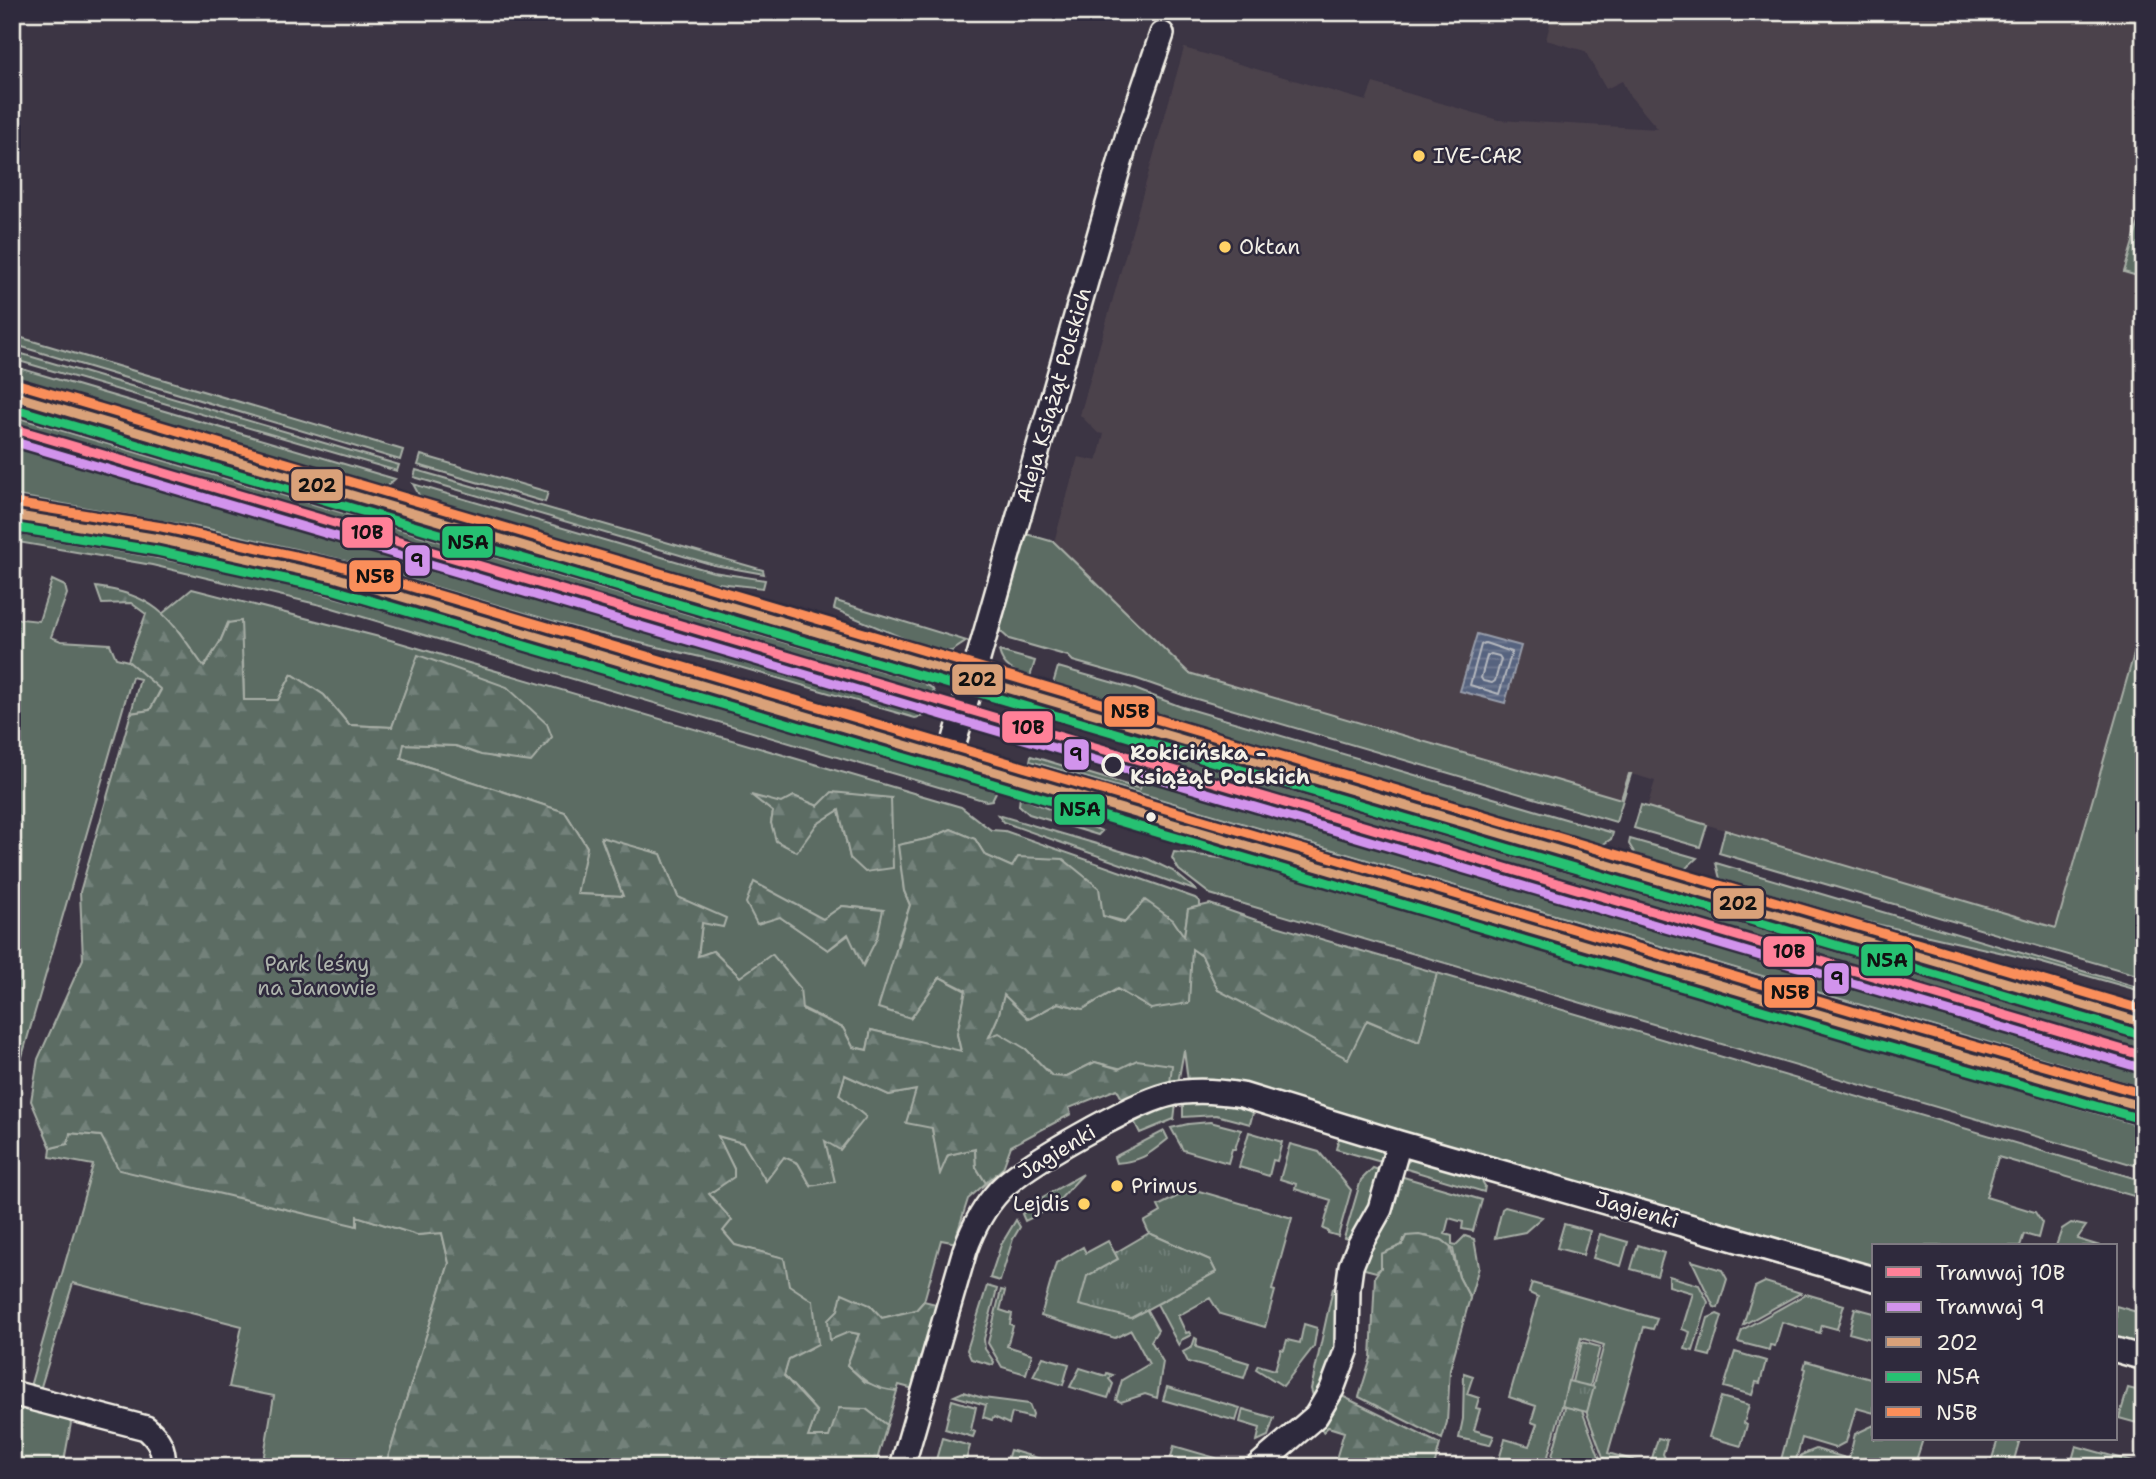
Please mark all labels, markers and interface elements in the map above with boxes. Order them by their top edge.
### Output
place label: IVE-CAR [1433,142,1522,170]
marker: IVE-CAR [1411,148,1427,164]
place label: Oktan [1239,233,1300,261]
marker: Oktan [1217,239,1233,255]
street label: Aleja Książąt Polskich [1010,284,1098,506]
line badge: 202 [290,468,344,502]
text: 202 [298,473,336,498]
line badge: 10B [341,516,394,549]
text: 10B [350,520,384,545]
line badge: N5A [441,525,494,559]
text: N5A [447,530,489,555]
line badge: 9 [404,544,431,577]
text: 9 [410,548,424,573]
line badge: N5B [348,559,402,593]
text: N5B [356,564,395,589]
line badge: 202 [951,663,1004,696]
text: 202 [958,667,996,692]
line badge: N5B [1103,695,1156,728]
text: N5B [1111,699,1150,724]
line badge: 10B [1001,710,1054,744]
text: 10B [1011,715,1045,740]
line badge: 9 [1063,738,1090,771]
place label: Rokicińska - Książąt Polskich [1130,739,1310,791]
text: 9 [1069,742,1083,767]
marker: Rokicińska - Książąt Polskich [1102,754,1124,776]
line badge: N5A [1053,793,1106,826]
text: N5A [1059,797,1101,822]
unlabelled marker [1144,810,1158,824]
line badge: 202 [1712,887,1765,920]
text: 202 [1719,891,1757,916]
line badge: 10B [1762,935,1815,968]
text: 10B [1772,939,1806,964]
line badge: N5A [1860,943,1914,977]
text: N5A [1866,948,1908,973]
park label: Park leśny na Janowie [257,950,377,1002]
line badge: 9 [1823,962,1850,995]
text: 9 [1830,966,1844,991]
line badge: N5B [1763,976,1816,1009]
text: N5B [1771,980,1810,1005]
street label: Jagienki [1013,1118,1101,1186]
place label: Primus [1131,1172,1198,1200]
marker: Primus [1109,1178,1125,1194]
street label: Jagienki [1592,1185,1682,1235]
place label: Lejdis [1013,1190,1070,1218]
marker: Lejdis [1076,1196,1092,1212]
legend [1872,1244,2118,1440]
text: Tramwaj 10B [1936,1259,2065,1287]
text: Tramwaj 9 [1936,1293,2045,1321]
text: 202 [1936,1329,1978,1357]
text: N5A [1936,1363,1980,1391]
text: N5B [1936,1399,1977,1427]

